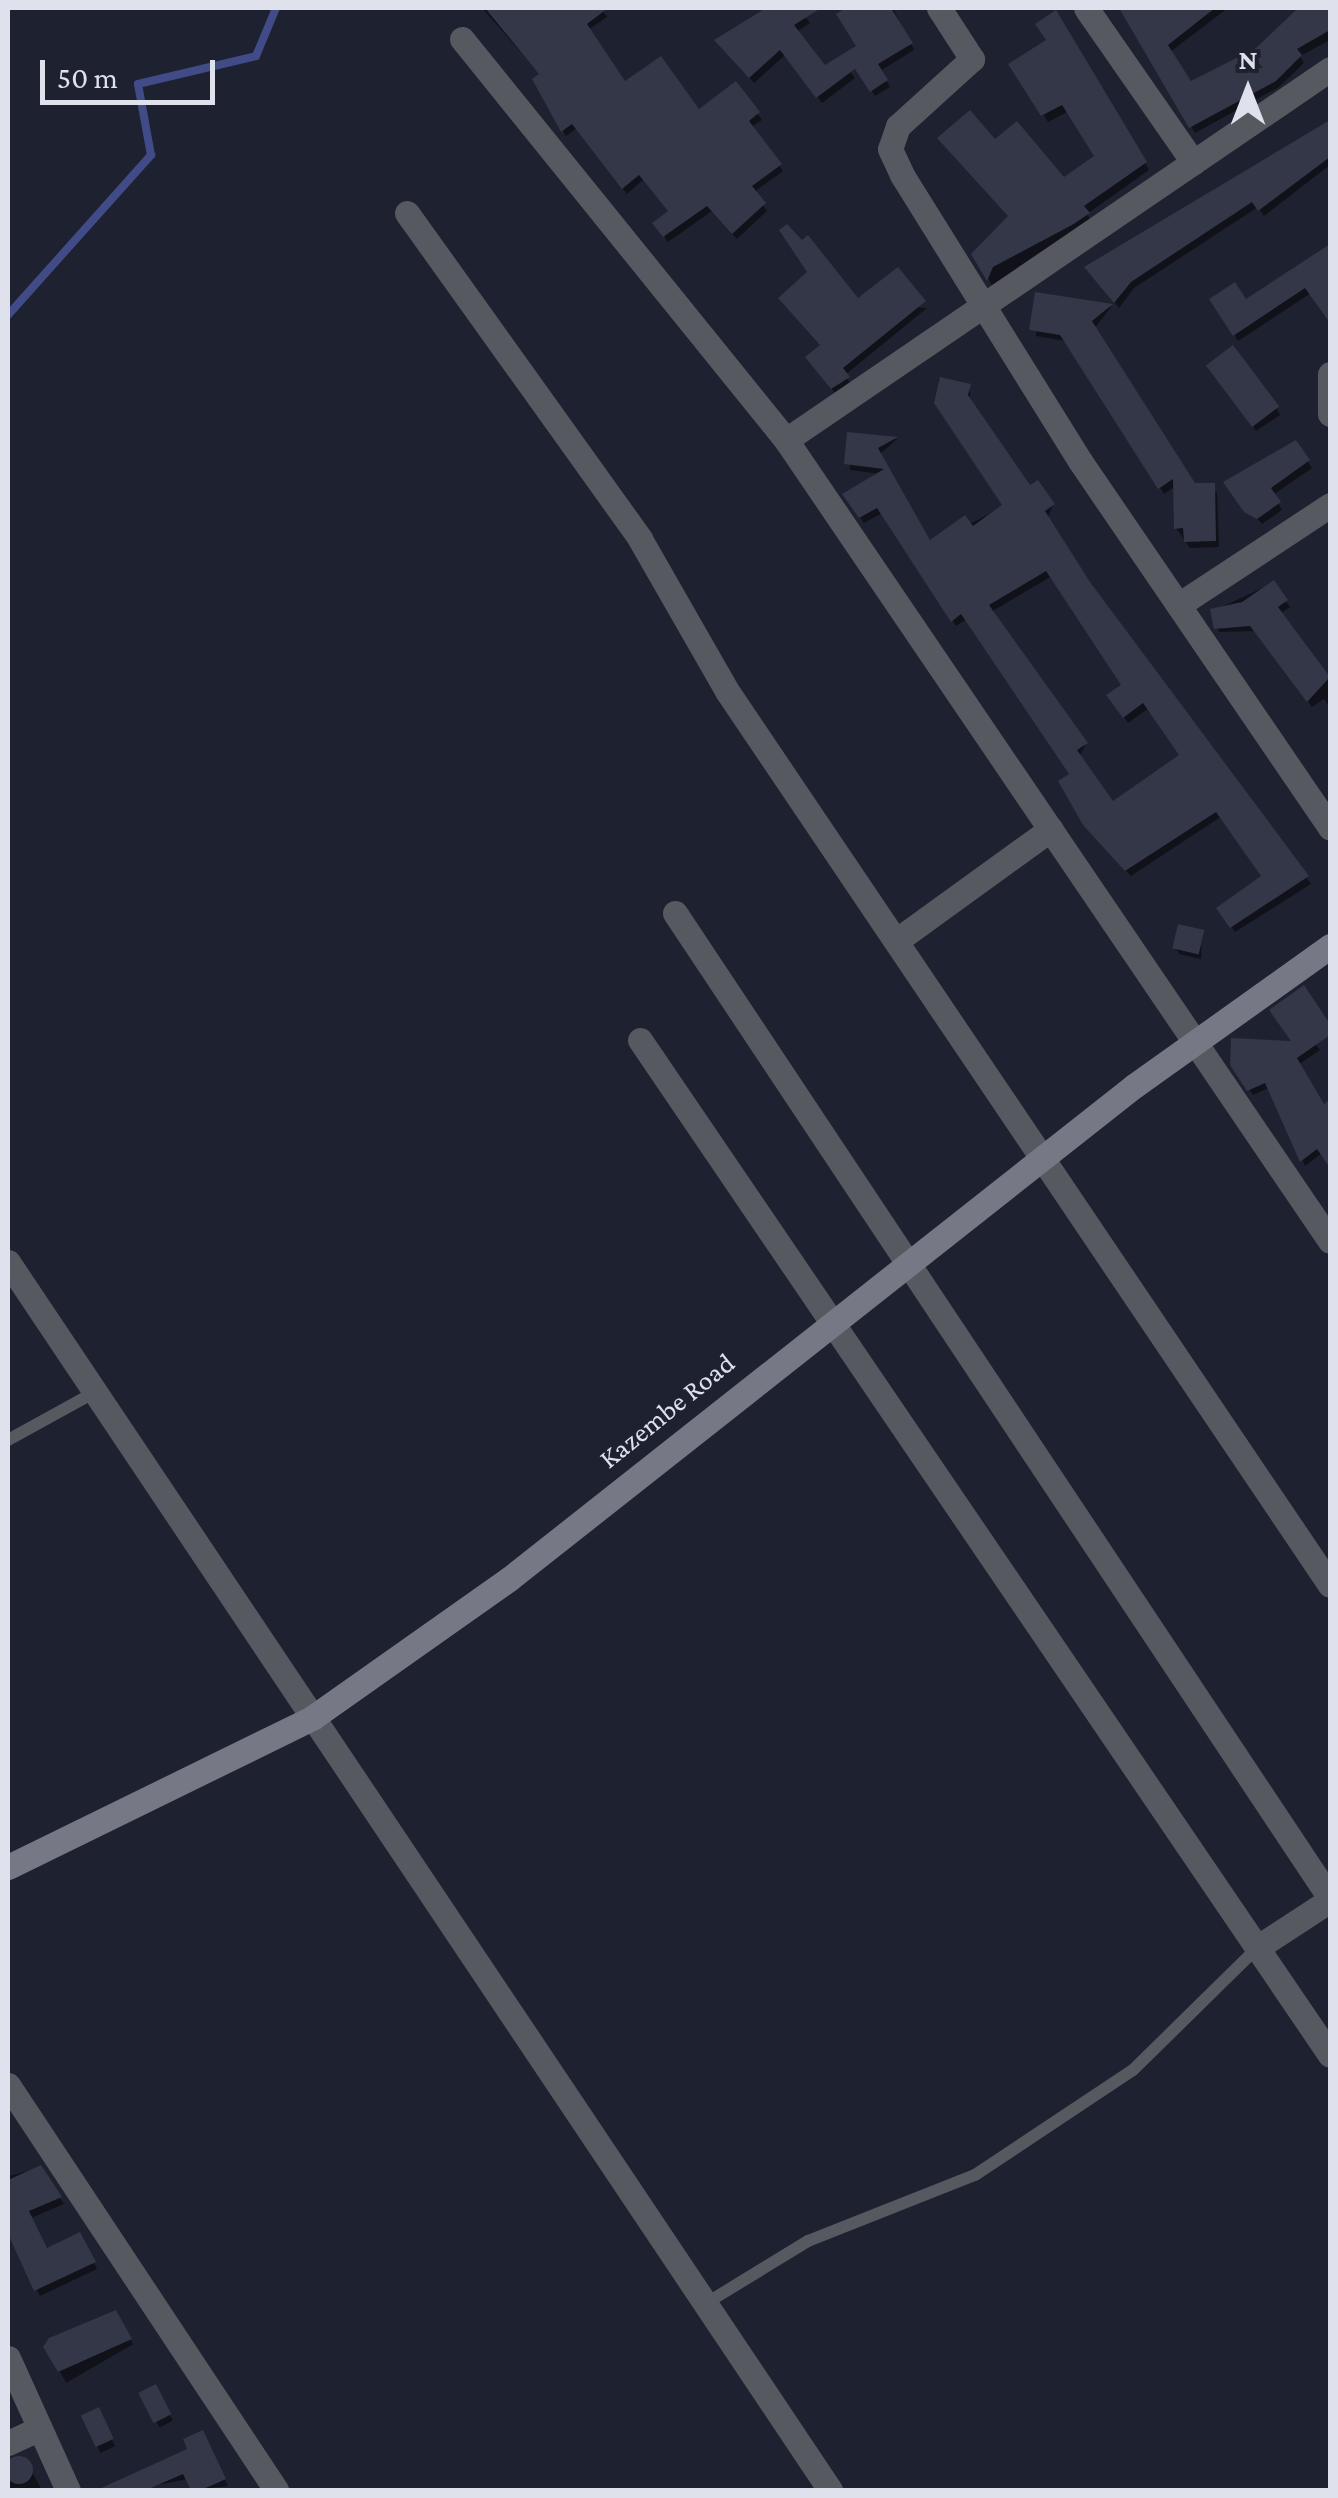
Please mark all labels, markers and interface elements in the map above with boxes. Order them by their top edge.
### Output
scale bar [45,40,220,102]
north arrow [1198,40,1298,140]
text: N [1238,44,1258,75]
text: 50 m [57,61,118,94]
street label: Kazembe Road [593,1346,741,1476]

